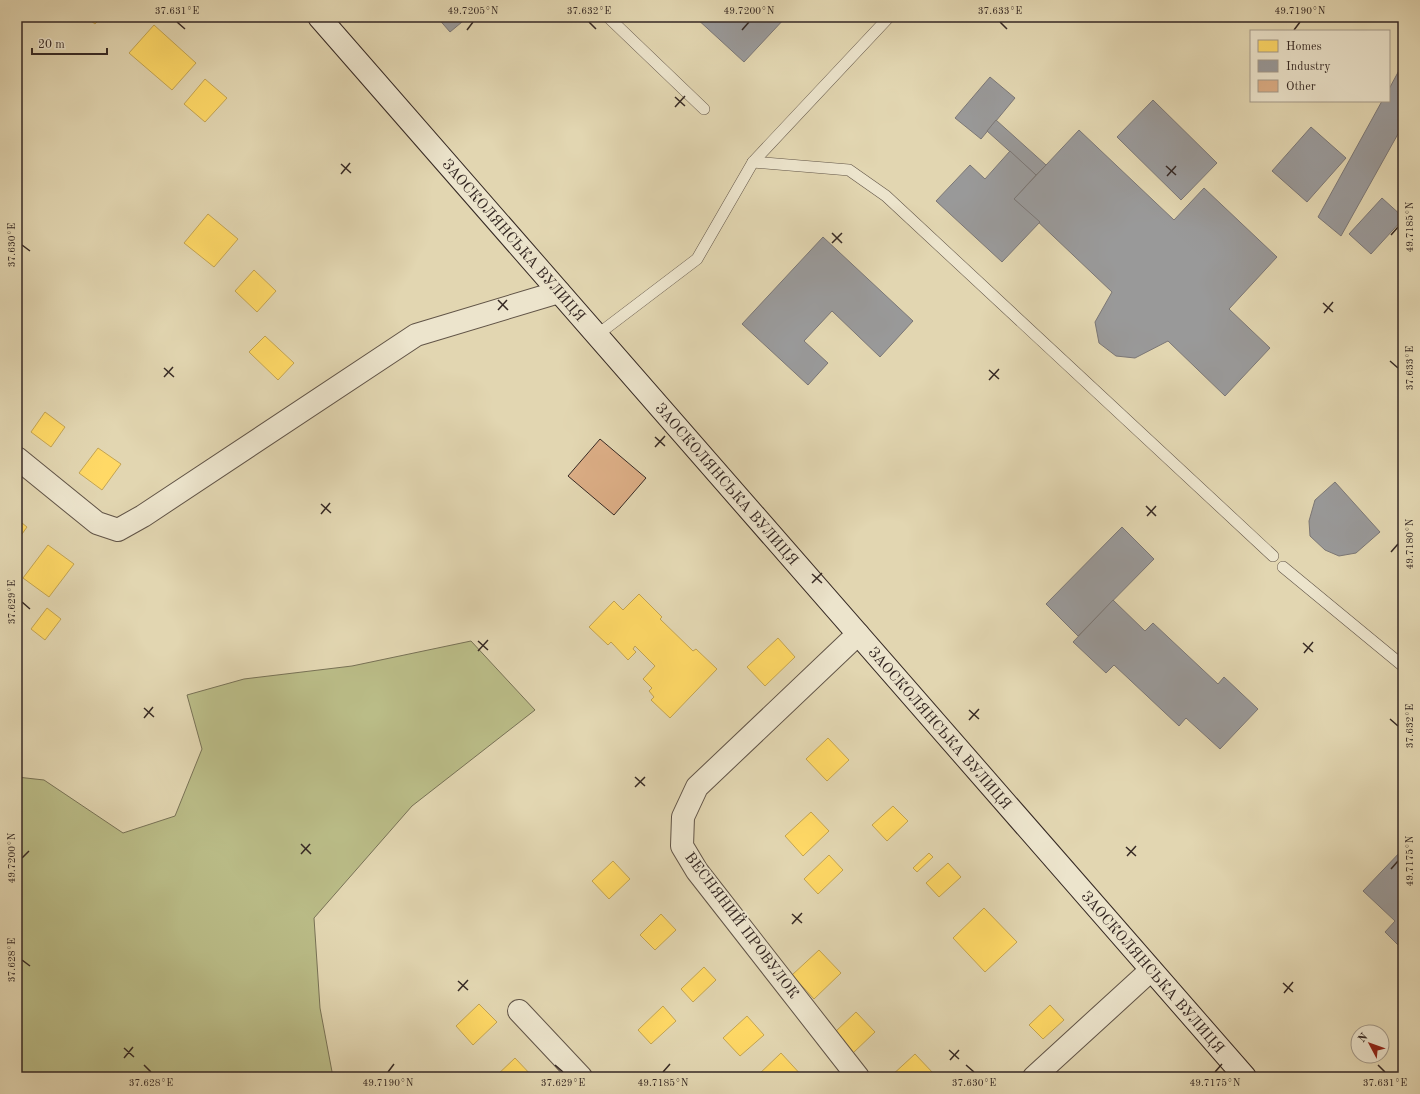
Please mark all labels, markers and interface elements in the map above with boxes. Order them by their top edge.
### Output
text: 37.631°E [155,6,199,16]
text: 49.7205°N [447,6,499,16]
text: 37.632°E [567,6,611,16]
text: 49.7200°N [723,6,775,16]
text: 37.633°E [978,6,1022,16]
text: 49.7190°N [1274,6,1326,16]
scale bar [32,30,107,56]
legend [1250,30,1390,102]
text: 20 m [38,39,65,51]
text: Homes [1286,41,1322,53]
text: Industry [1286,61,1331,73]
text: Other [1286,81,1316,93]
street label: ЗАОСКОЛЯНСЬКА ВУЛИЦЯ [439,157,587,325]
text: 49.7185°N [1405,201,1415,253]
text: 37.630°E [7,223,17,267]
text: 37.633°E [1405,346,1415,390]
street label: ЗАОСКОЛЯНСЬКА ВУЛИЦЯ [652,401,800,569]
text: 49.7180°N [1405,518,1415,570]
text: 37.629°E [7,580,17,624]
street label: ЗАОСКОЛЯНСЬКА ВУЛИЦЯ [865,645,1013,813]
text: 37.632°E [1405,704,1415,748]
text: 49.7200°N [7,832,17,884]
text: 49.7175°N [1405,835,1415,887]
street label: ВЕСНЯНИЙ ПРОВУЛОК [681,848,804,1002]
street label: ЗАОСКОЛЯНСЬКА ВУЛИЦЯ [1078,889,1226,1057]
text: 37.628°E [7,938,17,982]
north arrow [1350,1024,1390,1064]
text: N [1357,1031,1371,1045]
text: 37.628°E [129,1078,173,1088]
text: 49.7190°N [362,1078,414,1088]
text: 37.629°E [541,1078,585,1088]
text: 49.7185°N [637,1078,689,1088]
text: 37.630°E [952,1078,996,1088]
text: 49.7175°N [1189,1078,1241,1088]
text: 37.631°E [1363,1078,1407,1088]

